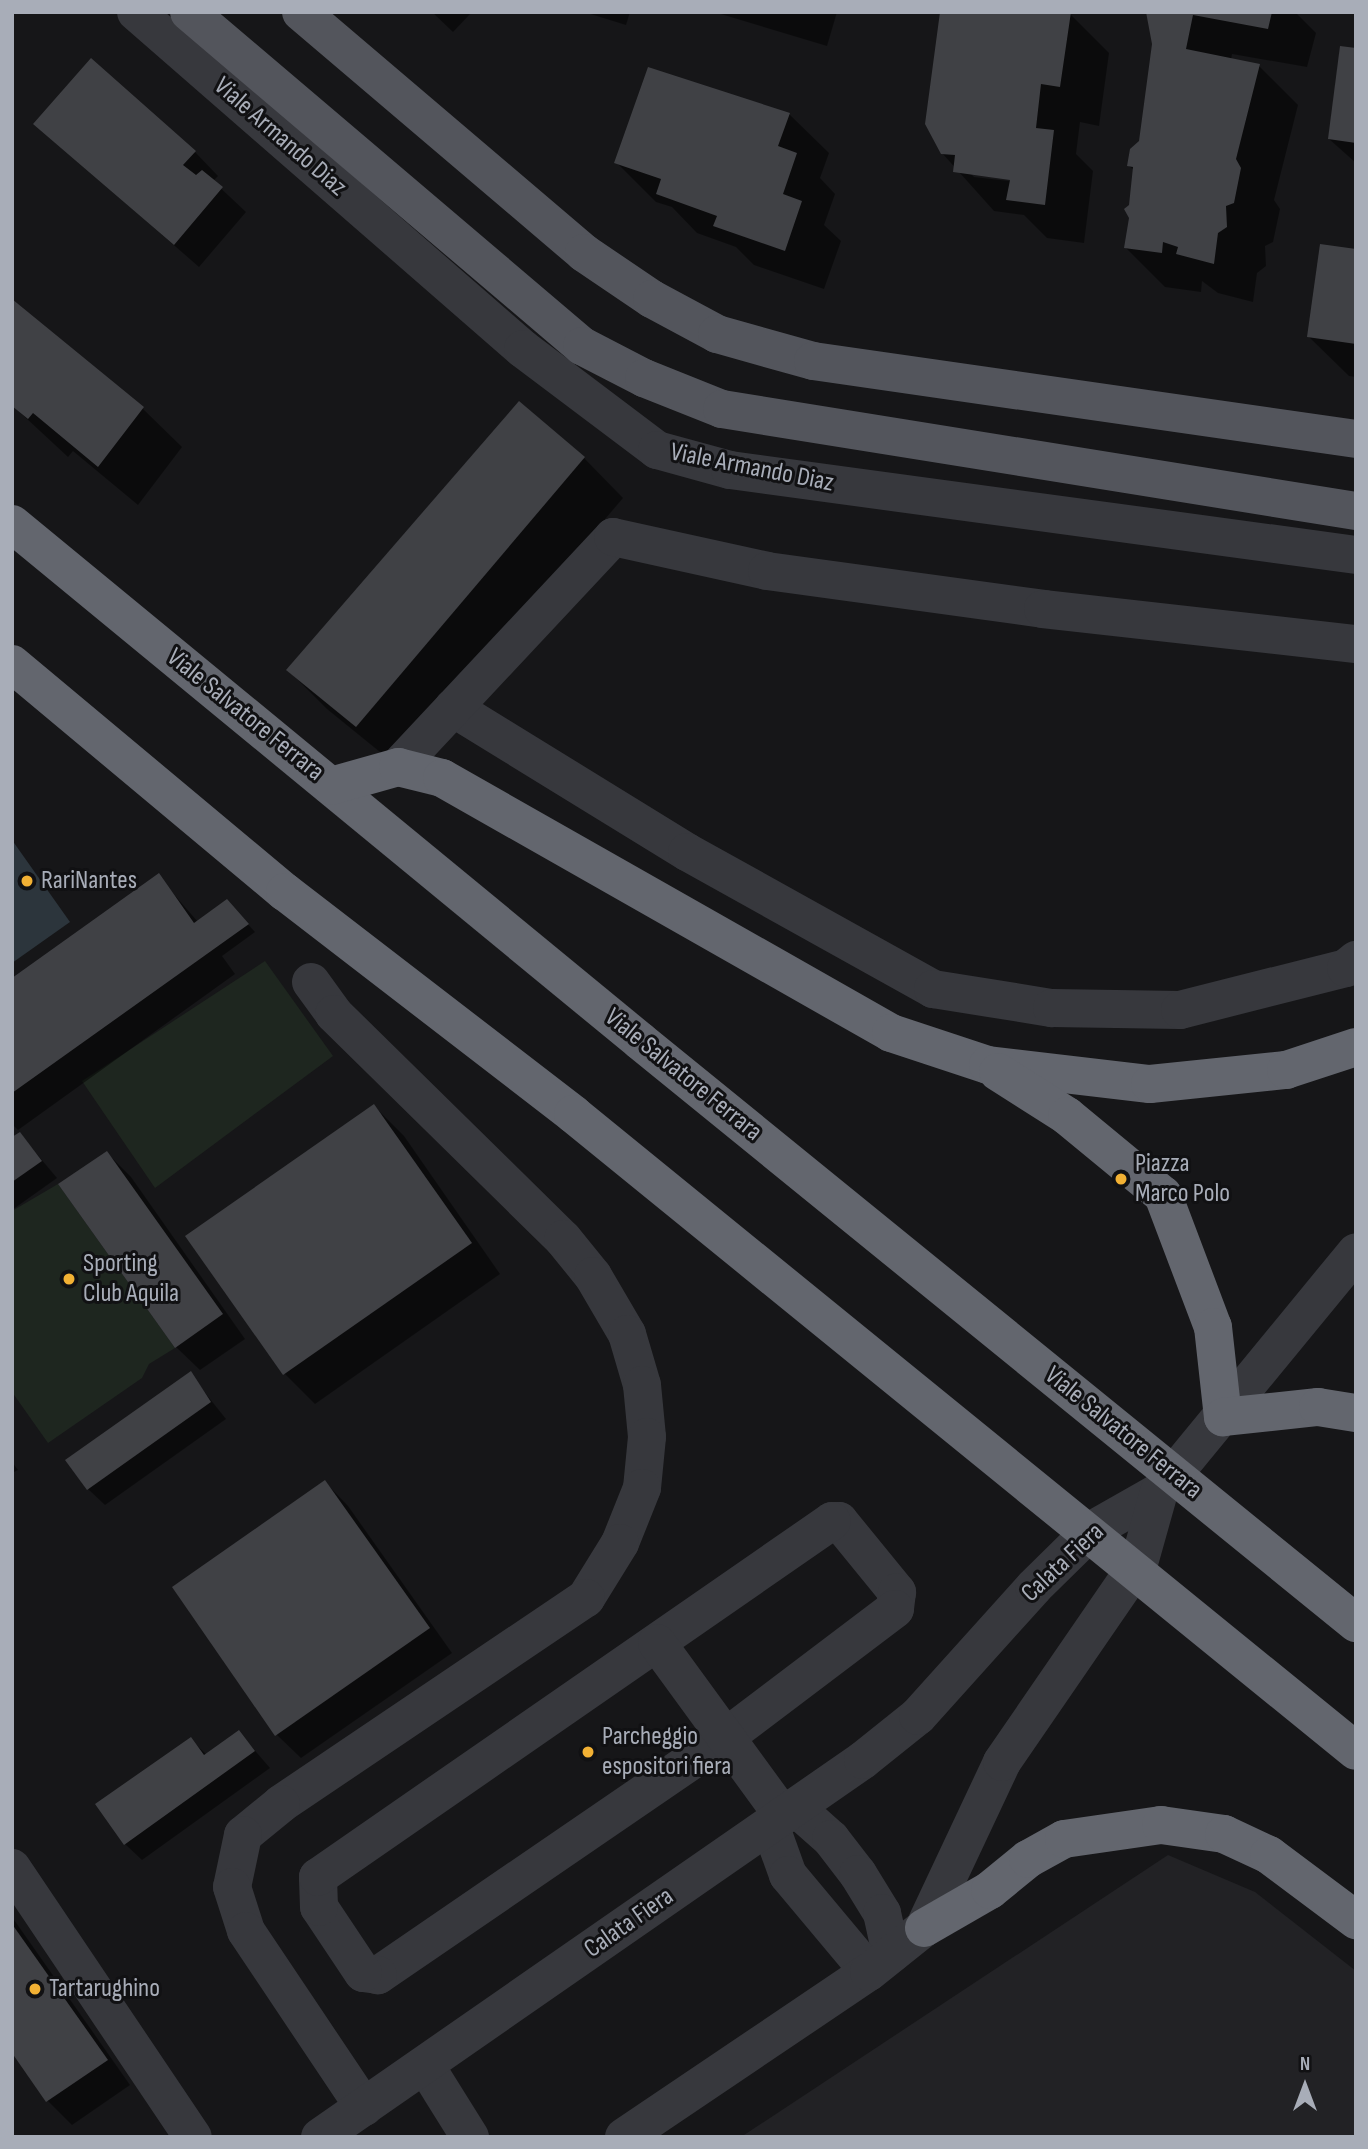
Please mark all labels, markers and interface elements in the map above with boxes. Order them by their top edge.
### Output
street label: Viale Armando Diaz [207,71,353,203]
street label: Viale Armando Diaz [668,437,836,499]
street label: Viale Salvatore Ferrara [160,642,330,788]
place label: RariNantes [41,865,137,897]
marker: RariNantes [19,873,35,889]
street label: Viale Salvatore Ferrara [598,1002,768,1148]
place label: Piazza Marco Polo [1135,1148,1230,1210]
marker: Piazza Marco Polo [1113,1171,1129,1187]
place label: Sporting Club Aquila [83,1248,179,1310]
marker: Sporting Club Aquila [61,1271,77,1287]
street label: Viale Salvatore Ferrara [1038,1360,1208,1506]
street label: Calata Fiera [1015,1517,1111,1609]
place label: Parcheggio espositori fiera [602,1721,731,1782]
marker: Parcheggio espositori fiera [580,1744,596,1760]
street label: Calata Fiera [578,1881,680,1965]
place label: Tartarughino [49,1973,160,2005]
marker: Tartarughino [27,1981,43,1997]
north arrow [1270,2051,1340,2121]
text: N [1300,2053,1310,2076]

